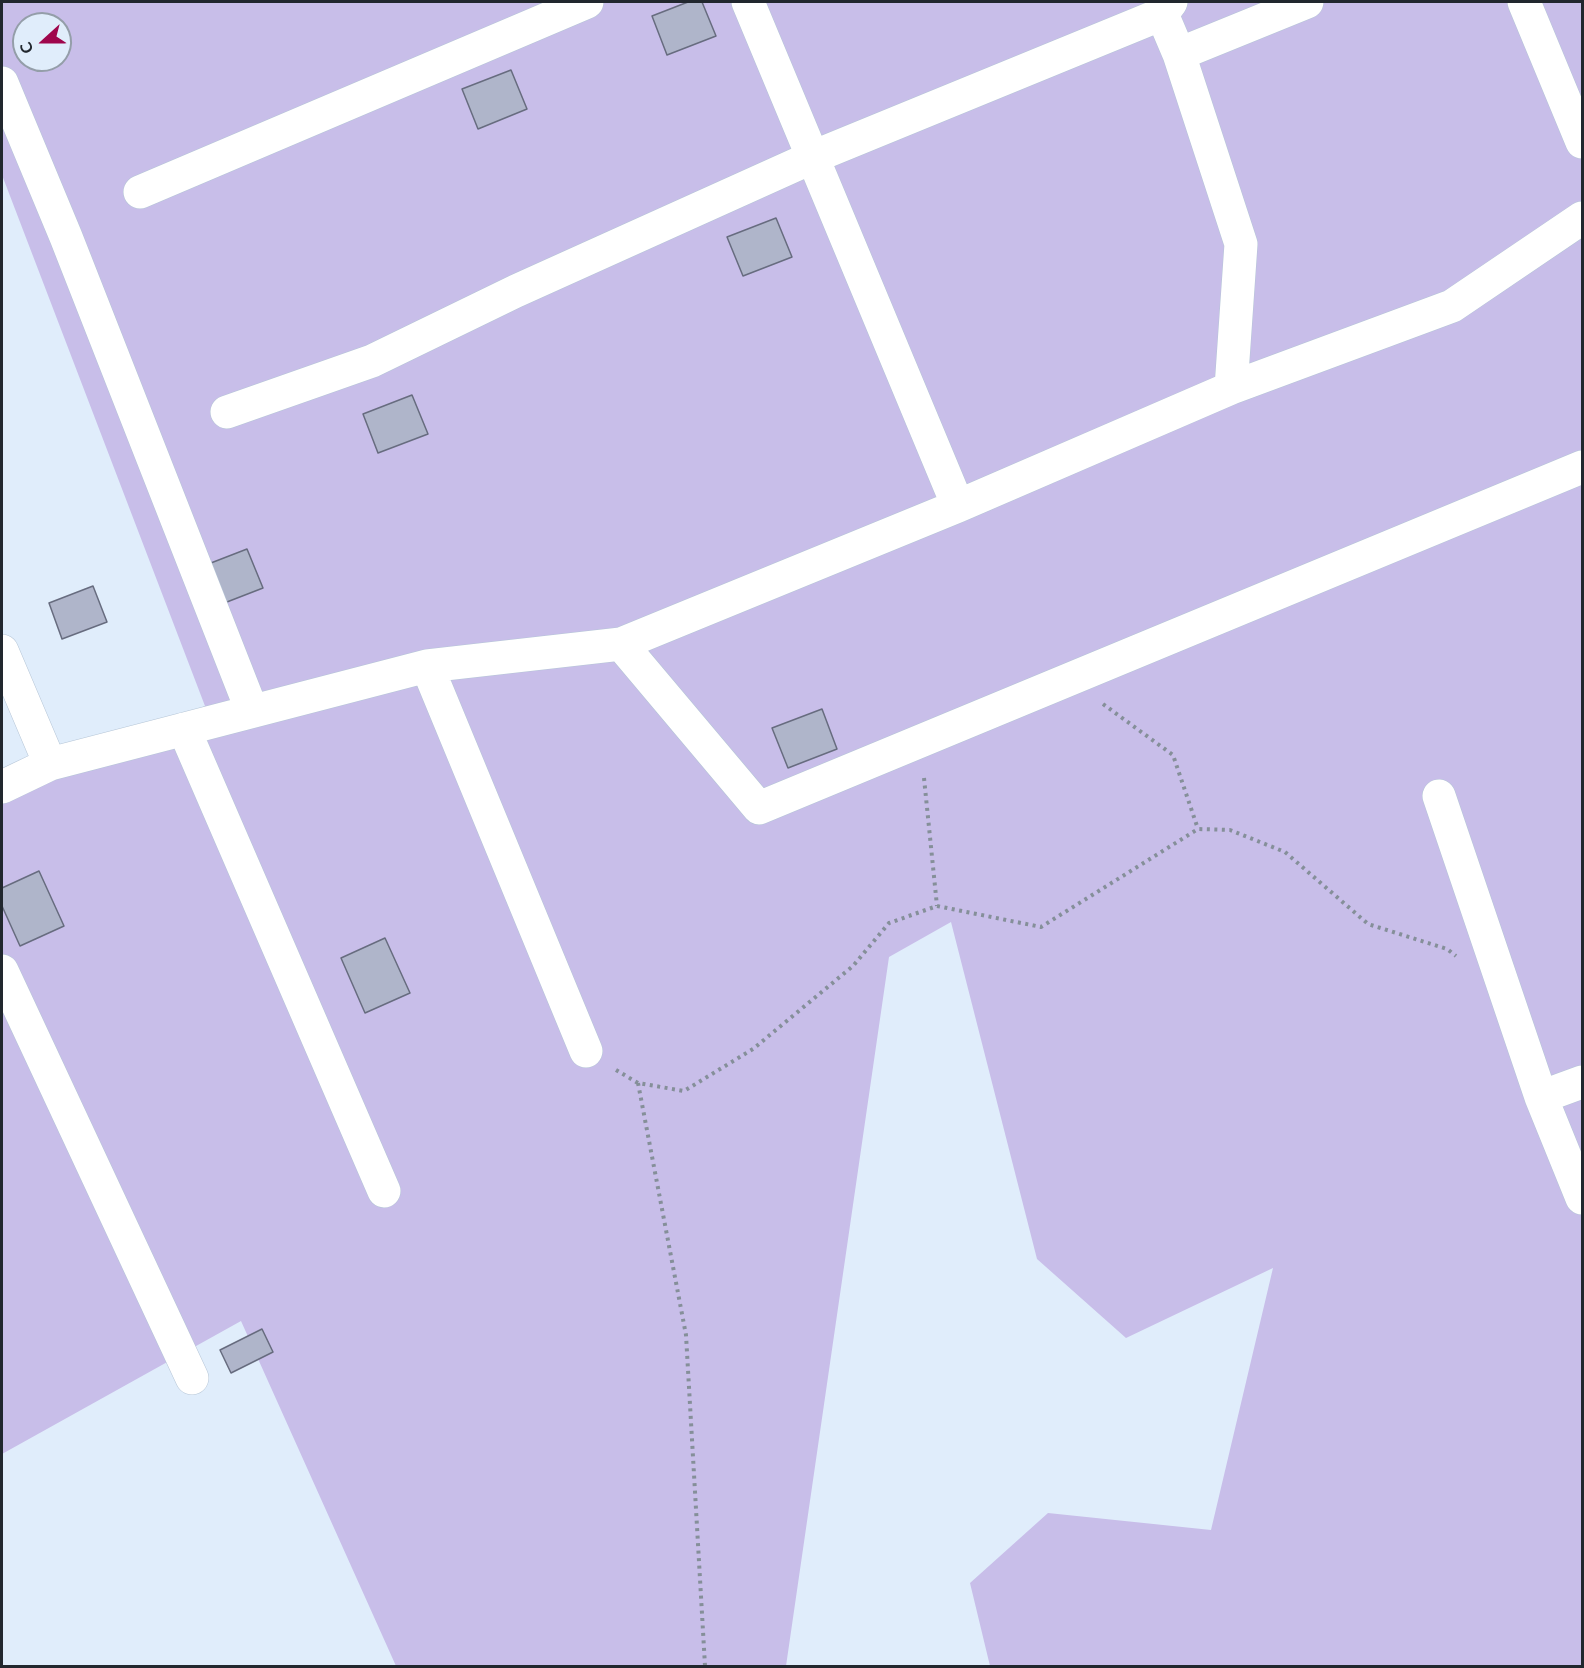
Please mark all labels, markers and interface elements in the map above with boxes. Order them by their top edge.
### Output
north arrow [12,12,72,72]
text: С [15,39,39,57]

